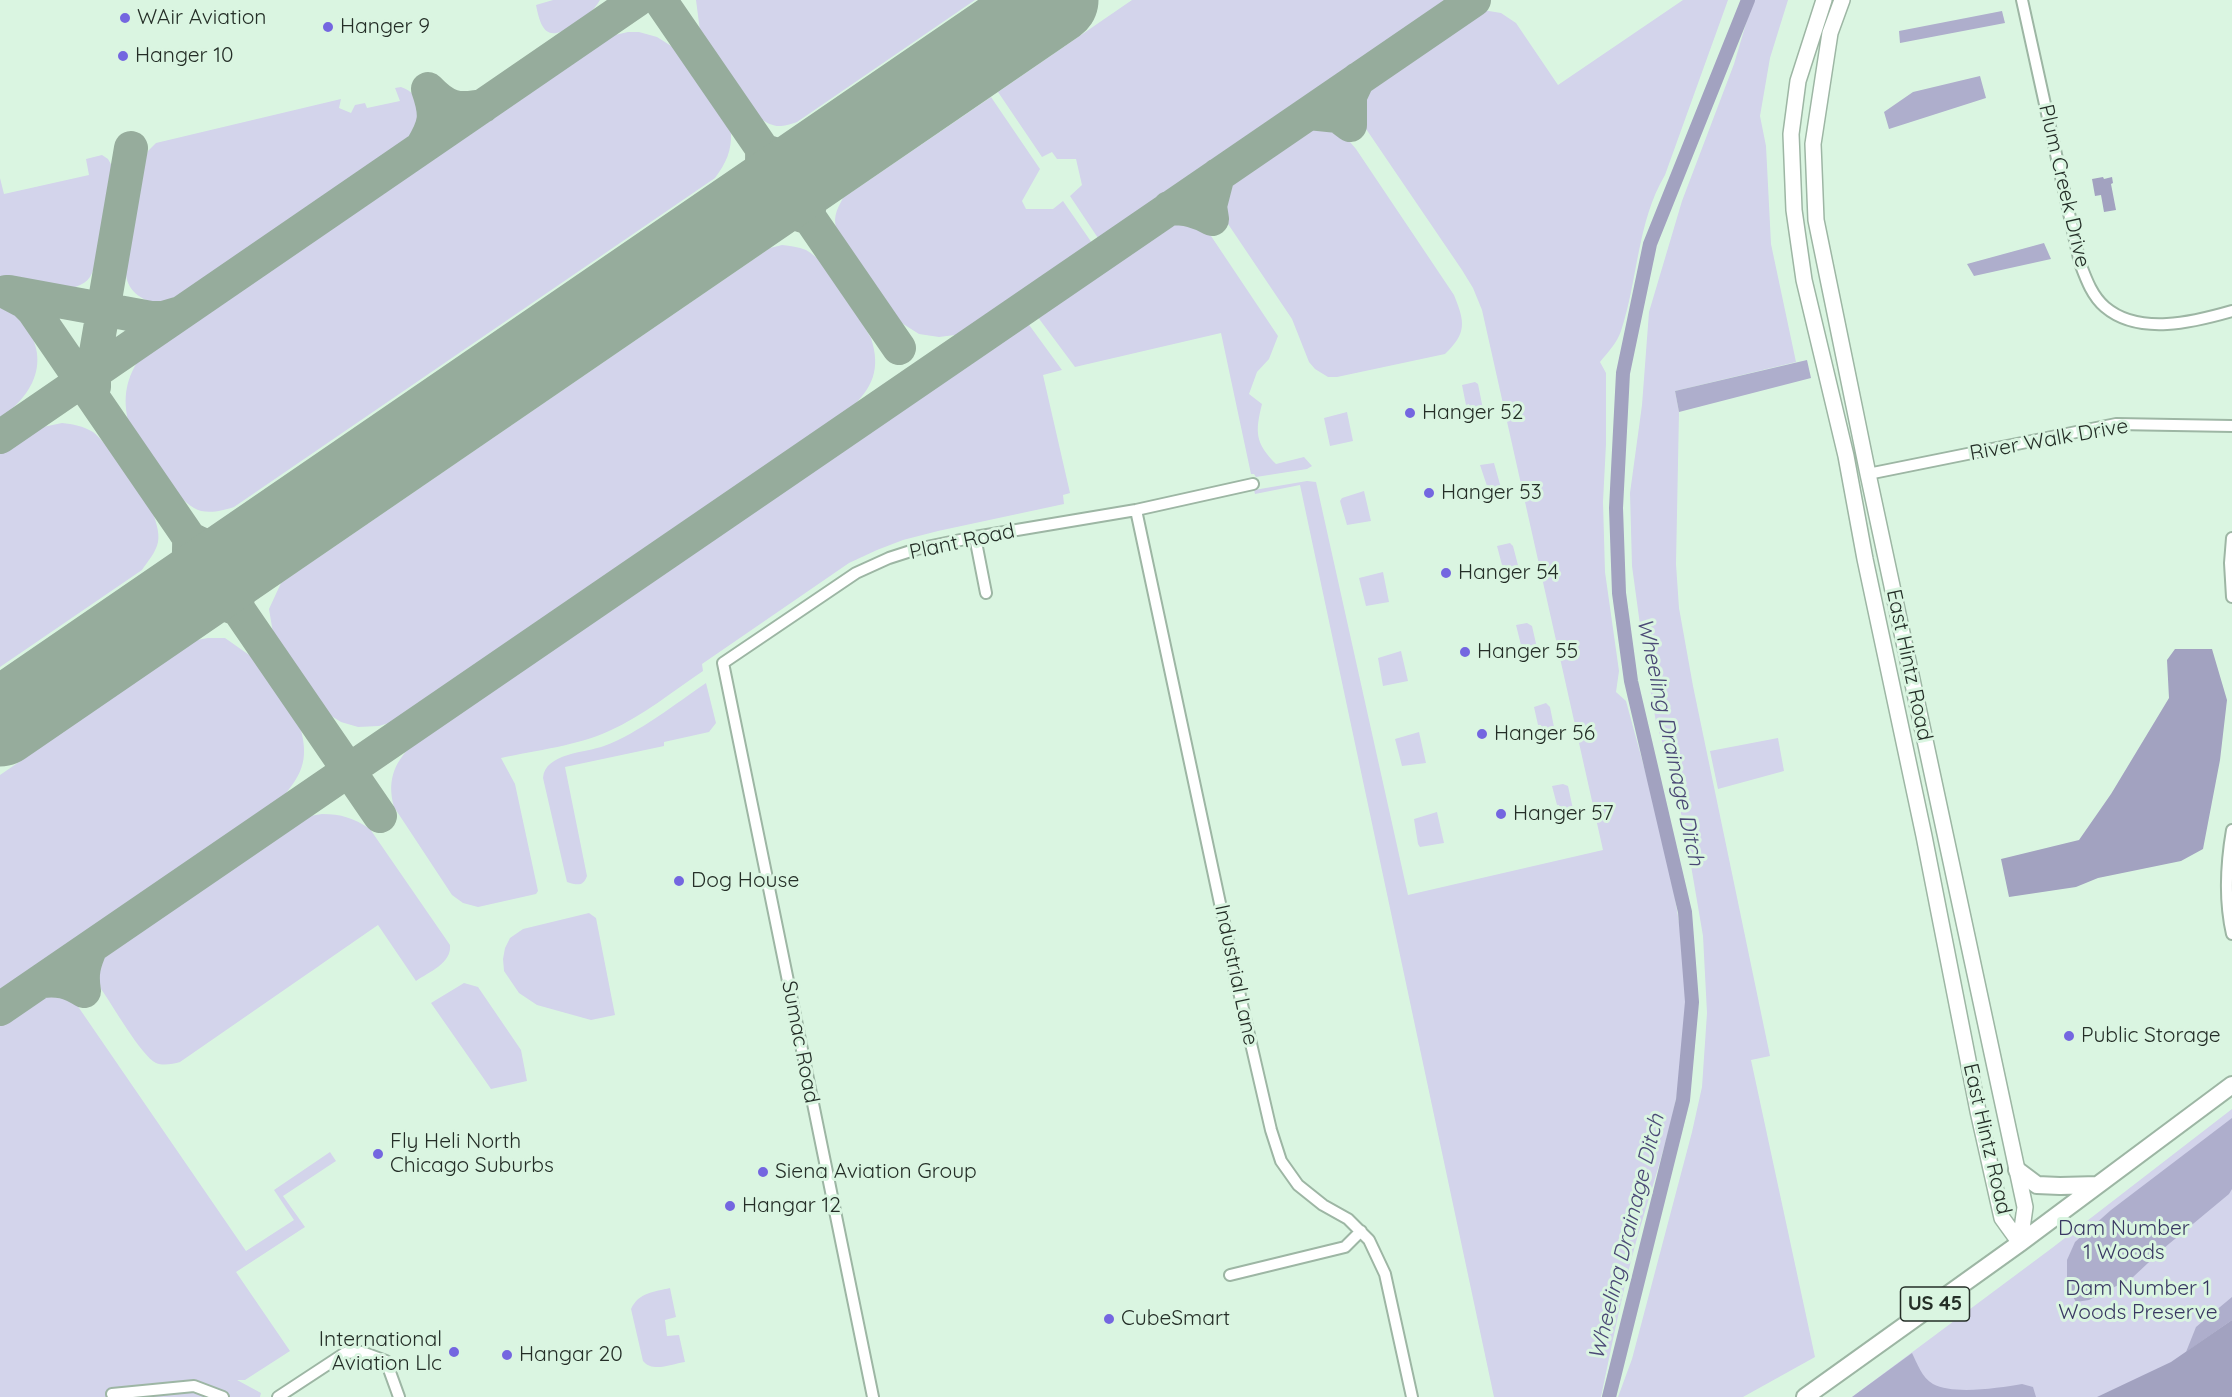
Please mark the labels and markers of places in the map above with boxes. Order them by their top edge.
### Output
place label: WAir Aviation [137,5,266,31]
marker: WAir Aviation [118,11,132,25]
place label: Hanger 9 [340,14,430,40]
marker: Hanger 9 [321,20,335,34]
place label: Hanger 10 [135,43,234,69]
marker: Hanger 10 [116,49,130,63]
place label: Hanger 52 [1422,400,1523,426]
marker: Hanger 52 [1403,406,1417,420]
place label: Hanger 53 [1441,480,1542,506]
marker: Hanger 53 [1422,486,1436,500]
place label: Hanger 54 [1458,560,1559,586]
marker: Hanger 54 [1439,566,1453,580]
place label: Hanger 55 [1477,639,1578,665]
marker: Hanger 55 [1458,645,1472,659]
place label: Hanger 56 [1494,721,1595,747]
marker: Hanger 56 [1475,727,1489,741]
place label: Hanger 57 [1513,801,1614,827]
marker: Hanger 57 [1494,807,1508,821]
place label: Dog House [691,868,799,894]
marker: Dog House [672,874,686,888]
place label: Public Storage [2081,1023,2221,1049]
marker: Public Storage [2062,1029,2076,1043]
place label: Fly Heli North Chicago Suburbs [390,1129,554,1179]
marker: Fly Heli North Chicago Suburbs [371,1147,385,1161]
place label: Siena Aviation Group [775,1159,977,1185]
marker: Siena Aviation Group [756,1165,770,1179]
place label: Hangar 12 [742,1193,841,1219]
marker: Hangar 12 [723,1199,737,1213]
place label: CubeSmart [1121,1306,1230,1332]
marker: CubeSmart [1102,1312,1116,1326]
place label: International Aviation Llc [319,1327,442,1377]
place label: Hangar 20 [519,1342,623,1368]
marker: International Aviation Llc [447,1345,461,1359]
marker: Hangar 20 [500,1348,514,1362]

